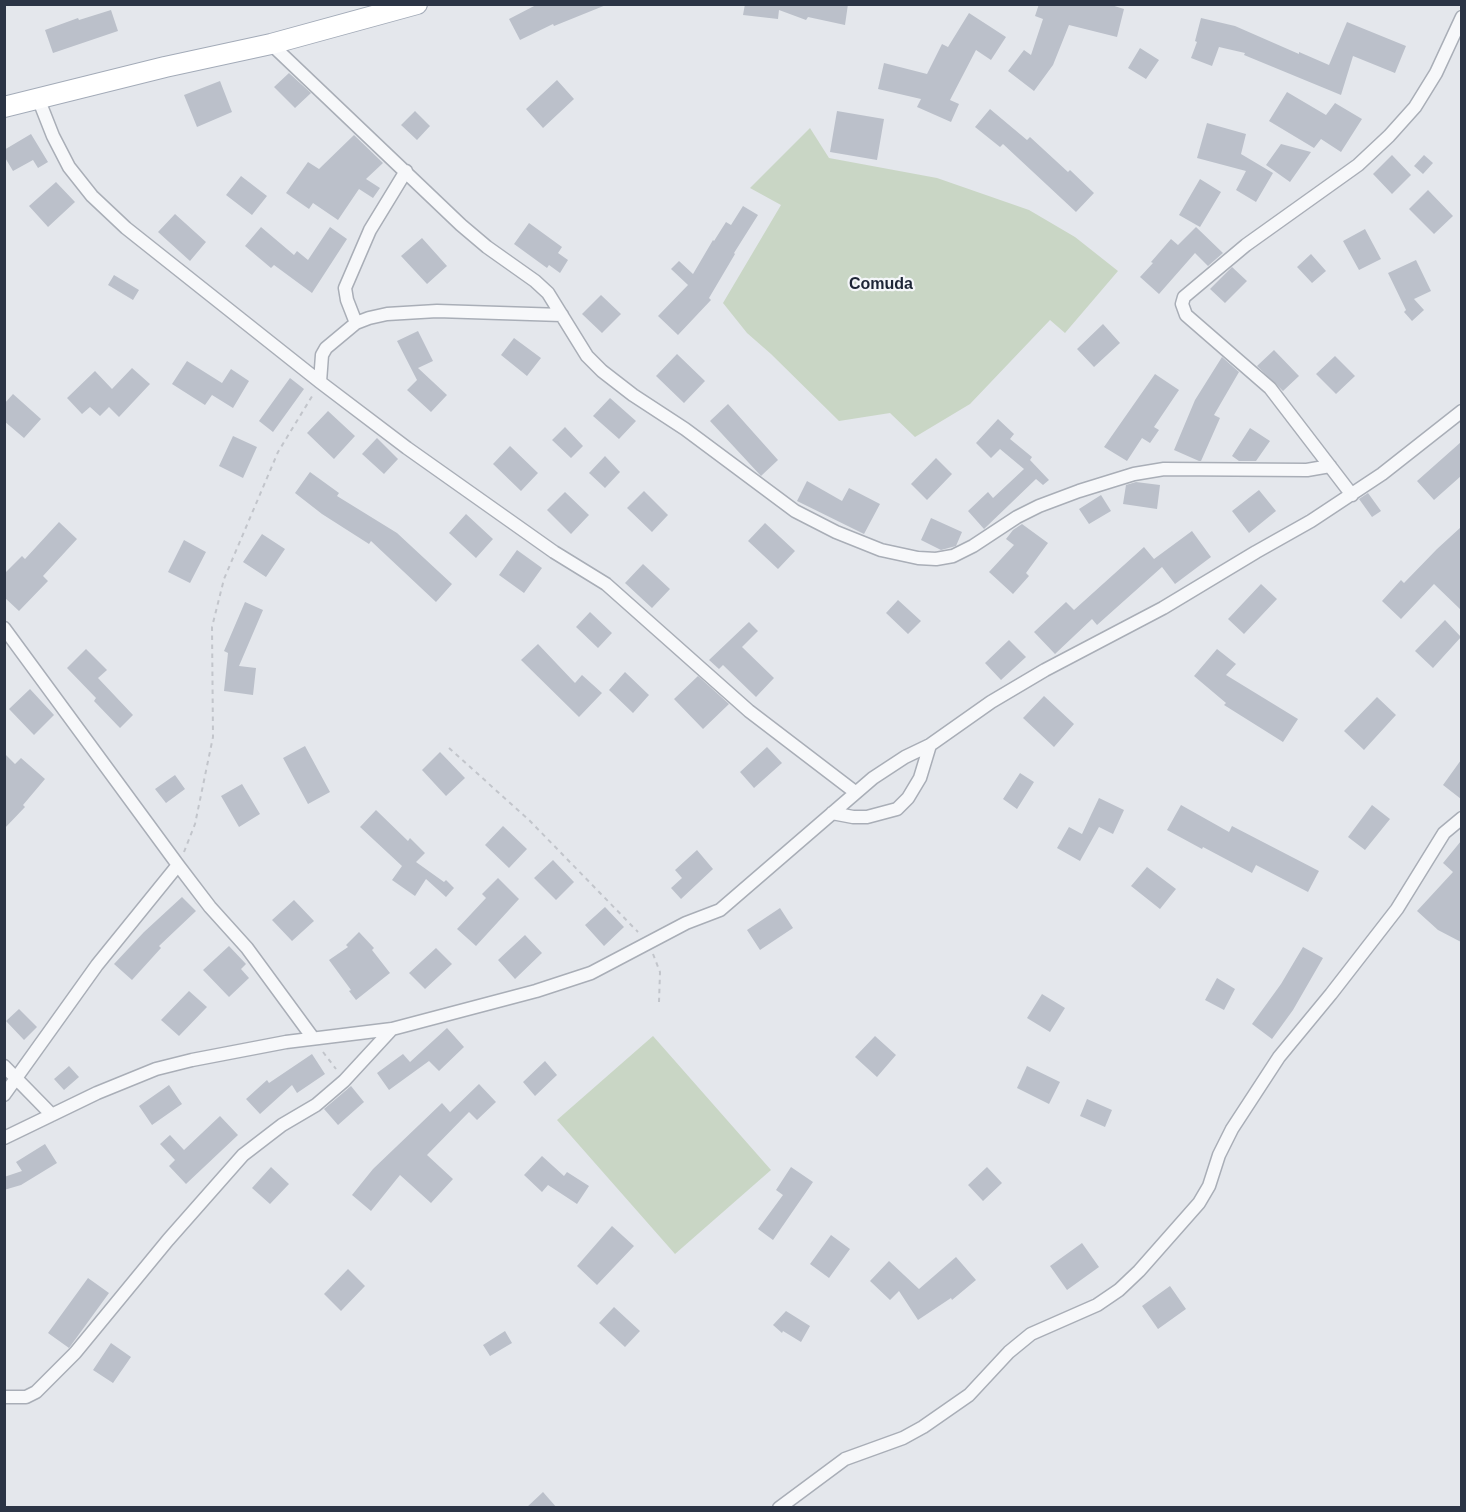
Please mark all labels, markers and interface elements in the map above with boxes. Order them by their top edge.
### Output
district label: Comuda [849,275,913,295]

